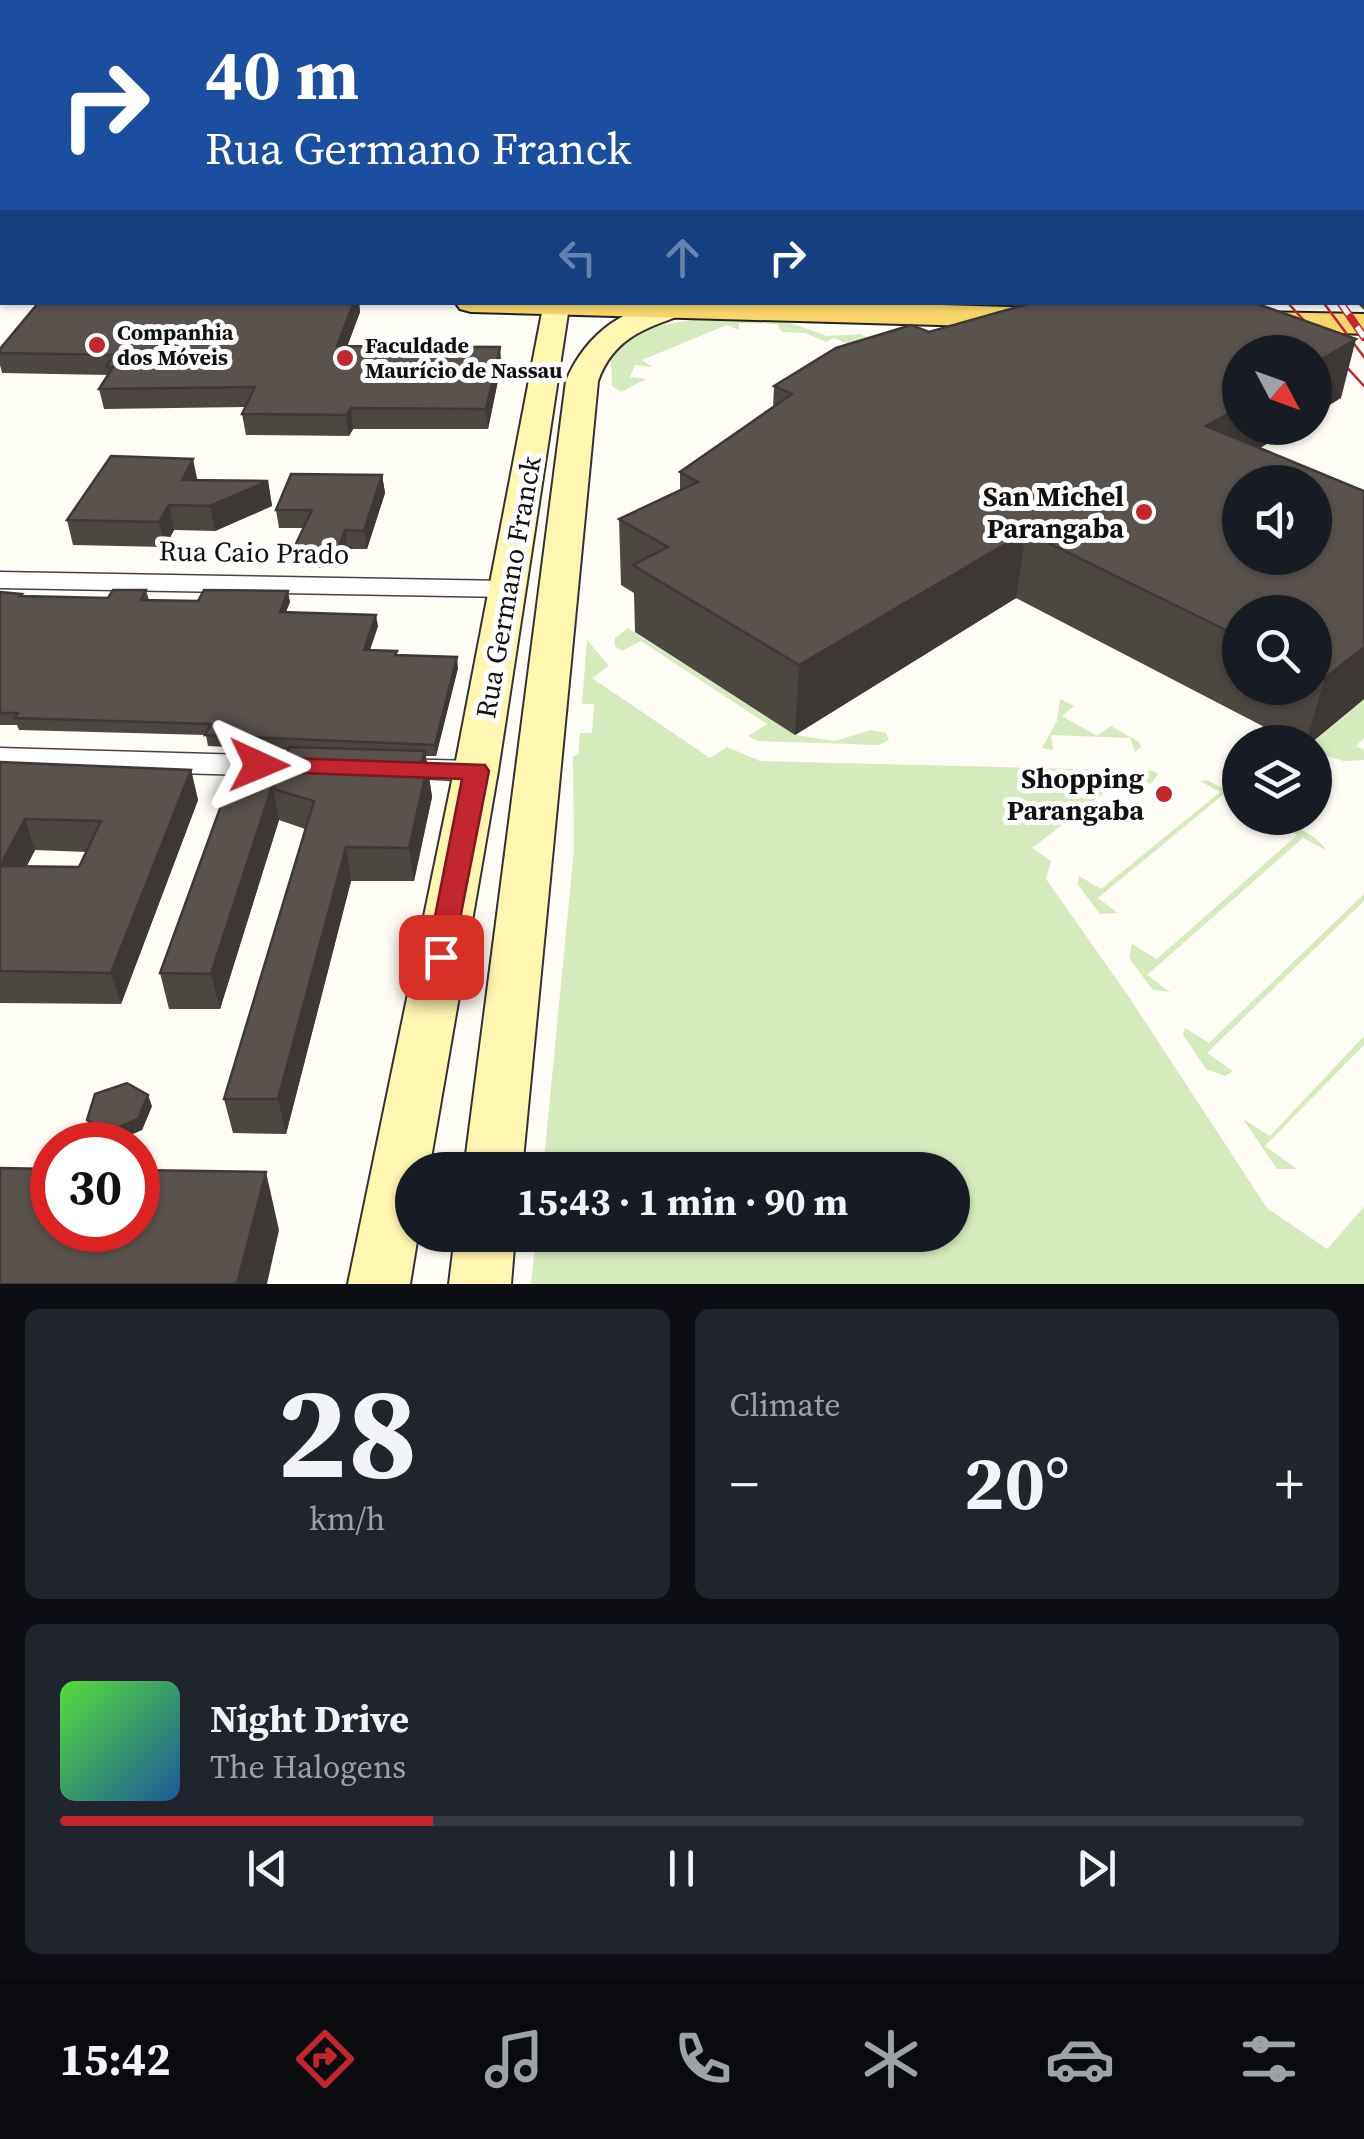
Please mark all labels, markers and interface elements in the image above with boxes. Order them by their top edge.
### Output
text: 40 m [205,26,359,122]
icon: right [40,40,170,170]
text: Rua Germano Franck [205,117,631,179]
icon: left [550,230,605,285]
icon: ahead [655,230,710,285]
icon: right [760,230,815,285]
place label: Companhia dos Móveis [117,317,234,372]
place label: Faculdade Maurício de Nassau [365,330,562,385]
marker: Companhia dos Móveis [86,334,108,356]
north arrow [1222,335,1332,445]
map controls [1222,335,1332,835]
marker: Faculdade Maurício de Nassau [334,347,356,369]
street label: Rua Germano Franck [466,452,550,721]
button: sound [1222,465,1332,575]
place label: San Michel Parangaba [983,477,1124,547]
marker: San Michel Parangaba [1133,501,1155,523]
street label: Rua Caio Prado [158,531,350,573]
button: search [1222,595,1332,705]
position arrow [207,713,311,817]
button: layers [1222,725,1332,835]
place label: Shopping Parangaba [1007,759,1144,829]
marker: Shopping Parangaba [1153,783,1175,805]
pin [399,915,484,1000]
icon: arrive [414,930,469,985]
speed limit sign: 30 [30,1122,160,1252]
text: 15:43 · 1 min · 90 m [517,1176,848,1228]
text: 28 [277,1342,418,1521]
text: Climate [730,1383,841,1427]
text: 20° [964,1431,1070,1534]
text: − [730,1446,759,1521]
text: + [1275,1446,1304,1521]
text: km/h [309,1497,385,1541]
text: Night Drive [210,1693,409,1745]
text: The Halogens [210,1745,406,1789]
icon: previous [240,1841,295,1896]
icon: pause [654,1841,709,1896]
icon: next [1069,1841,1124,1896]
icon: directions [290,2024,360,2094]
icon: music [479,2024,549,2094]
icon: phone [668,2024,738,2094]
icon: climate [856,2024,926,2094]
icon: car [1045,2024,1115,2094]
icon: filters [1234,2024,1304,2094]
text: 15:42 [59,2028,171,2090]

